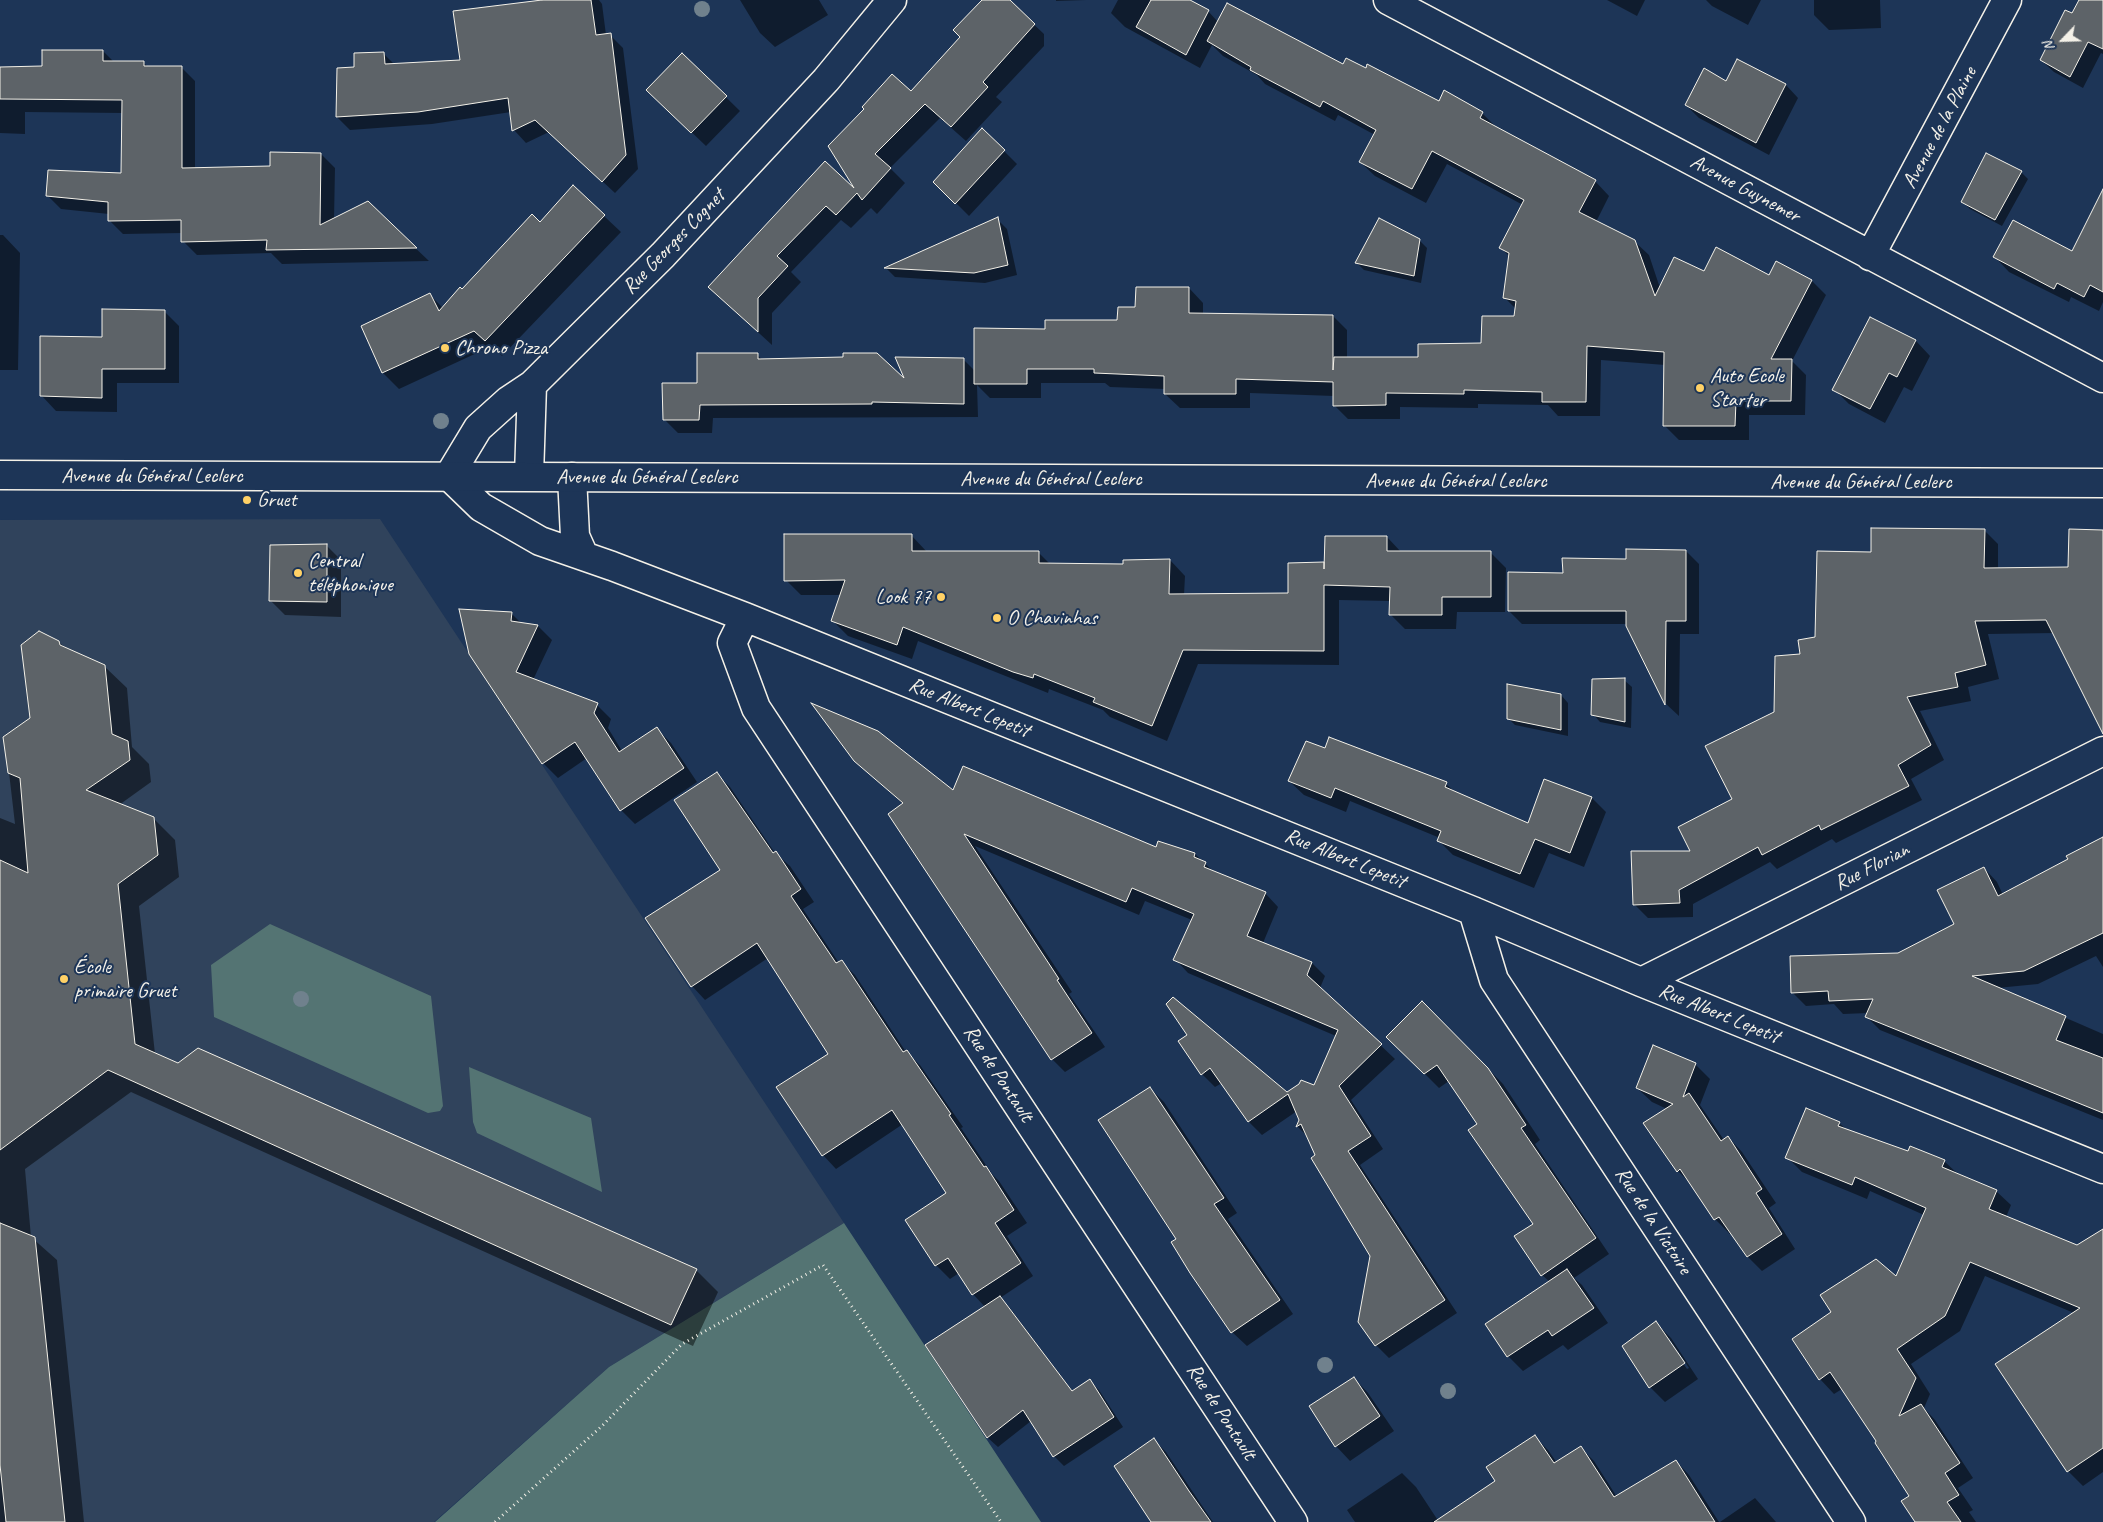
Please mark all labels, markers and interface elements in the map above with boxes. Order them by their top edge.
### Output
north arrow [2038,15,2088,65]
text: N [2039,39,2058,54]
street label: Avenue de la Plaine [1897,63,1983,193]
street label: Avenue Guynemer [1686,149,1804,229]
street label: Rue Georges Cognet [617,184,731,300]
place label: Chrono Pizza [455,335,547,361]
marker: Chrono Pizza [439,342,451,354]
place label: Auto Ecole Starter [1710,363,1784,413]
marker: Auto Ecole Starter [1694,382,1706,394]
street label: Avenue du Général Leclerc [61,463,243,489]
street label: Avenue du Général Leclerc [556,464,738,490]
street label: Avenue du Général Leclerc [960,466,1142,492]
street label: Avenue du Général Leclerc [1365,468,1547,494]
street label: Avenue du Général Leclerc [1770,469,1952,495]
place label: Gruet [257,487,296,513]
marker: Gruet [241,494,253,506]
place label: Central téléphonique [308,548,393,598]
marker: Central téléphonique [292,567,304,579]
place label: Look 77 [876,584,931,610]
marker: Look 77 [935,591,947,603]
place label: O Chavinhas [1007,605,1097,631]
marker: O Chavinhas [991,612,1003,624]
street label: Rue Albert Lepetit [905,672,1033,744]
street label: Rue Albert Lepetit [1281,823,1409,895]
street label: Rue Florian [1830,837,1914,897]
place label: École primaire Gruet [74,954,176,1004]
marker: École primaire Gruet [58,973,70,985]
street label: Rue Albert Lepetit [1655,978,1783,1050]
street label: Rue de Pontault [957,1021,1039,1127]
street label: Rue de la Victoire [1609,1163,1697,1279]
street label: Rue de Pontault [1180,1359,1262,1465]

